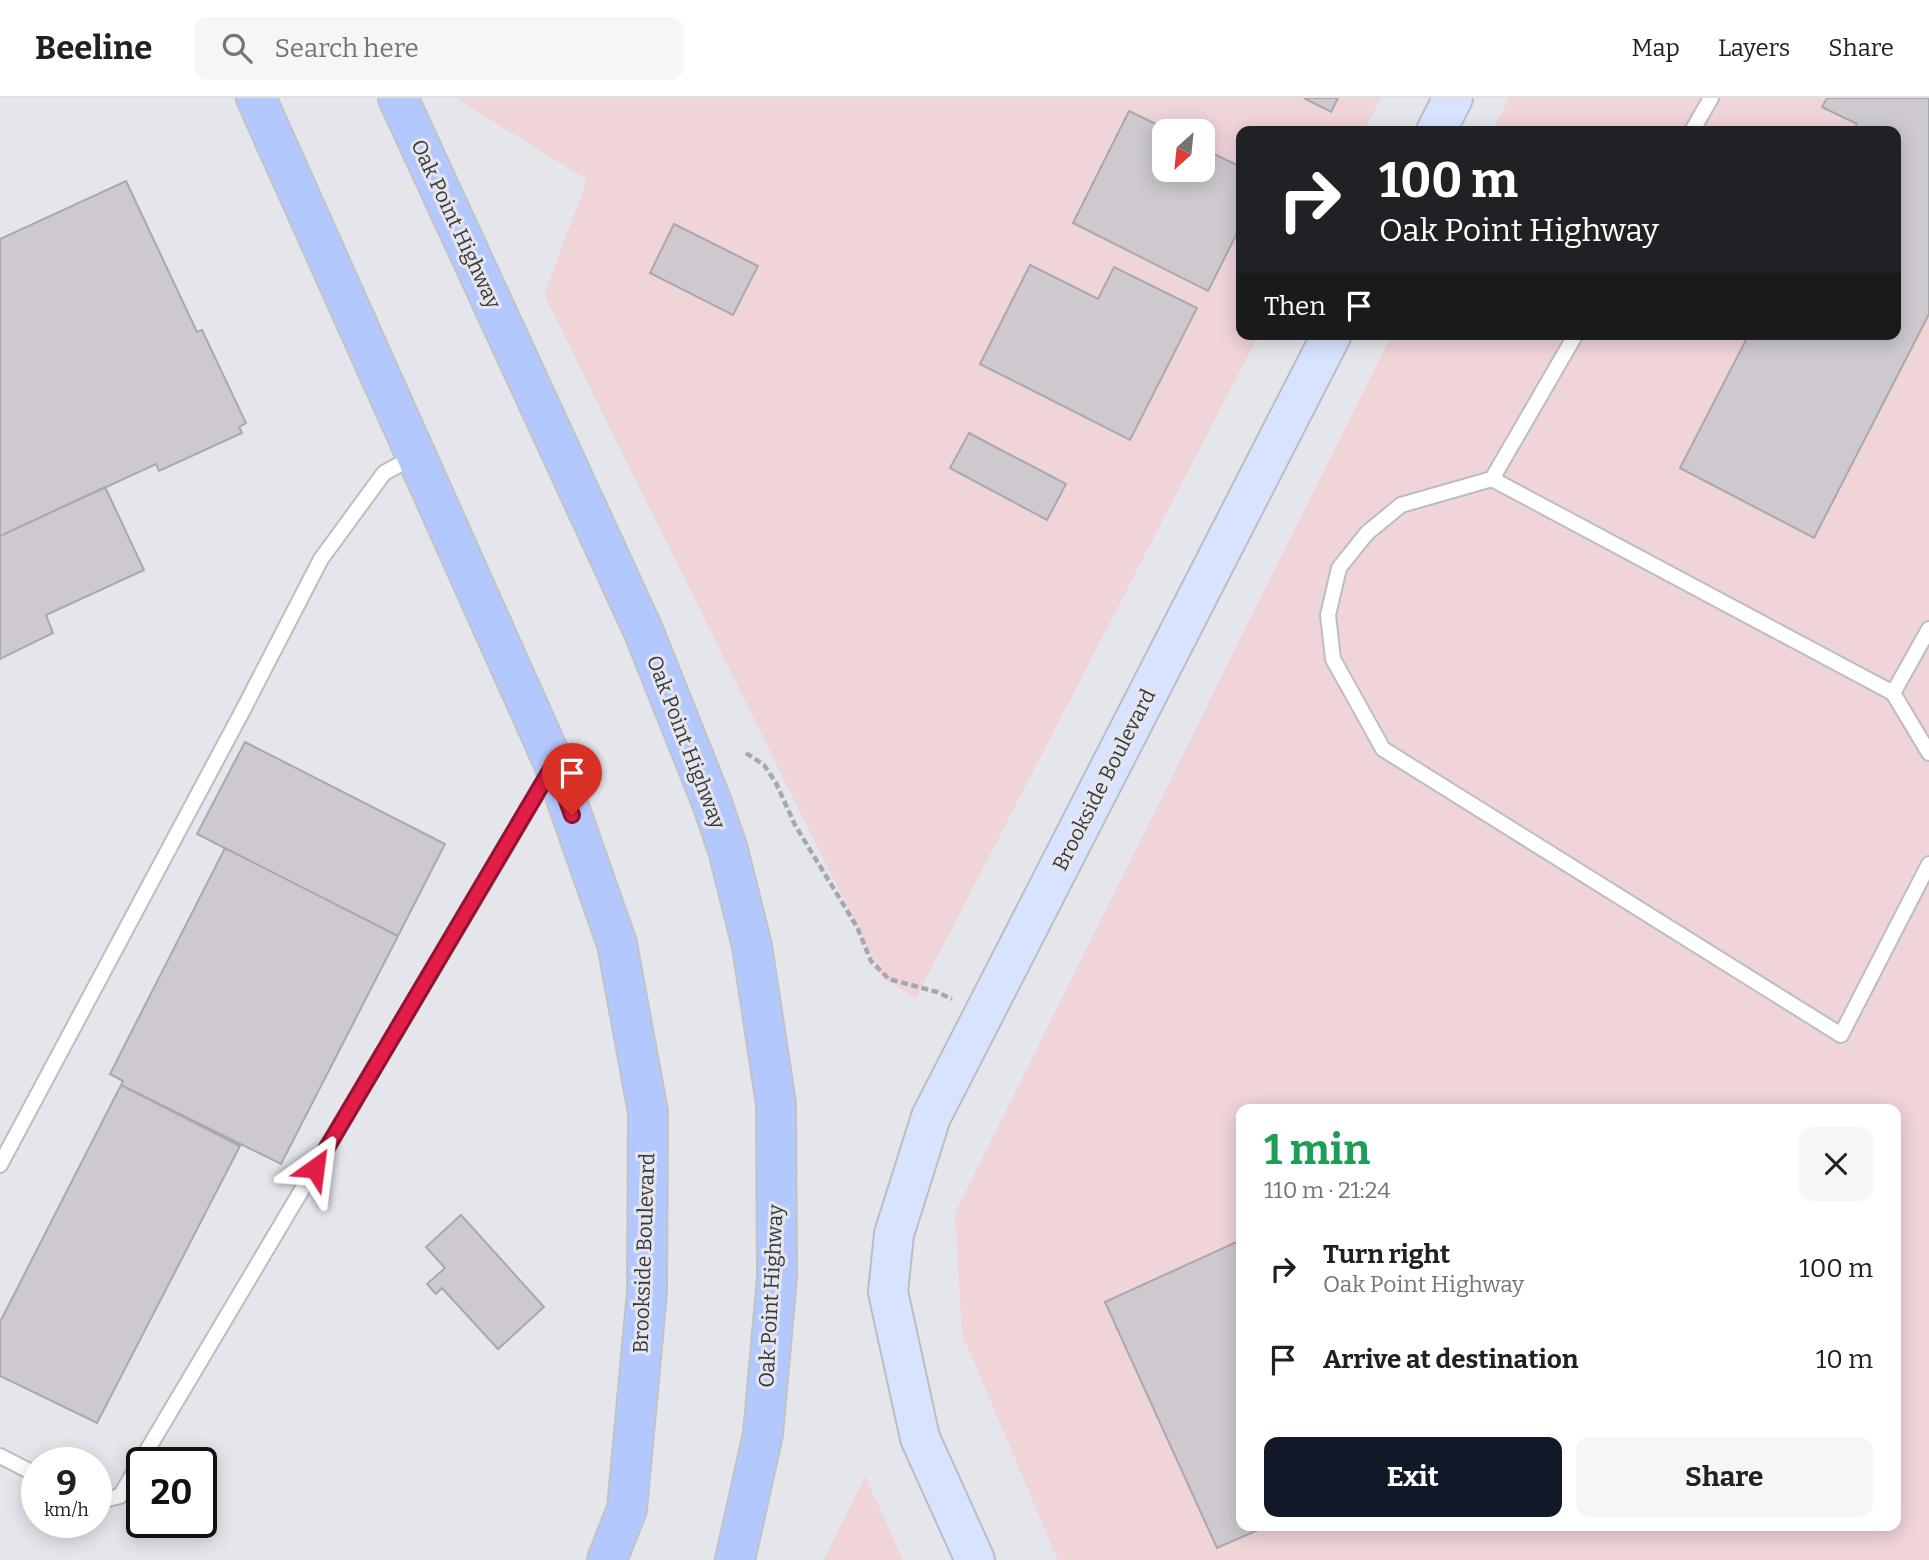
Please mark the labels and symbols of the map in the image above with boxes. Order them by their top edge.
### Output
north arrow [1152,119,1214,182]
street label: Oak Point Highway [405,135,507,314]
street label: Oak Point Highway [641,652,731,833]
street label: Brookside Boulevard [1047,685,1161,875]
pin [542,743,602,815]
position arrow [278,1131,352,1205]
street label: Brookside Boulevard [628,1152,660,1354]
street label: Oak Point Highway [753,1203,789,1388]
speed limit sign: 20 [126,1447,217,1538]

